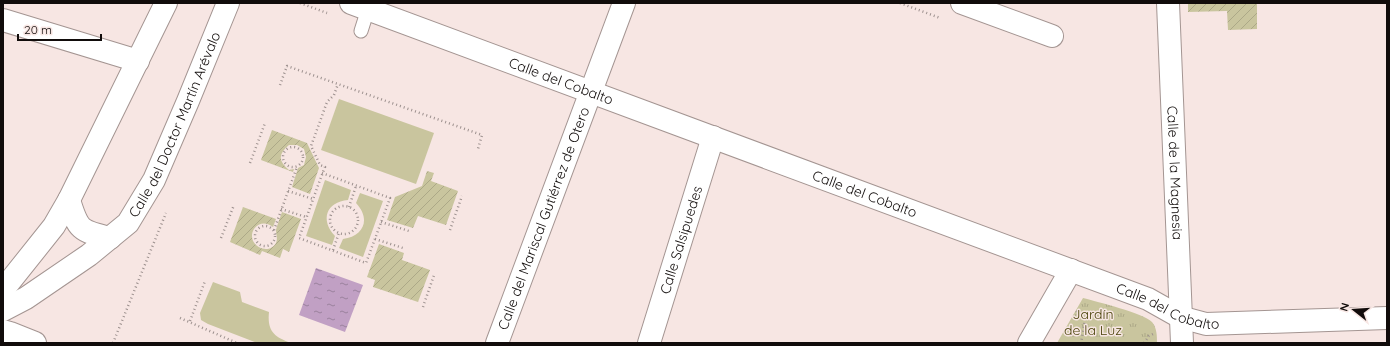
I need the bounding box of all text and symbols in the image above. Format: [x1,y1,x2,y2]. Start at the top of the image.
scale bar [18,16,101,42]
text: 20 m [24,22,52,37]
street label: Calle del Doctor Martín Arévalo [125,29,224,221]
street label: Calle del Cobalto [506,53,616,109]
street label: Calle del Mariscal Gutiérrez de Otero [494,104,593,332]
street label: Calle de la Magnesia [1163,105,1187,240]
street label: Calle del Cobalto [810,166,919,221]
street label: Calle Salsipuedes [656,184,706,296]
street label: Calle del Cobalto [1114,279,1220,333]
north arrow [1334,290,1374,330]
text: N [1337,301,1352,313]
park label: Jardín de la Luz [1064,305,1122,339]

